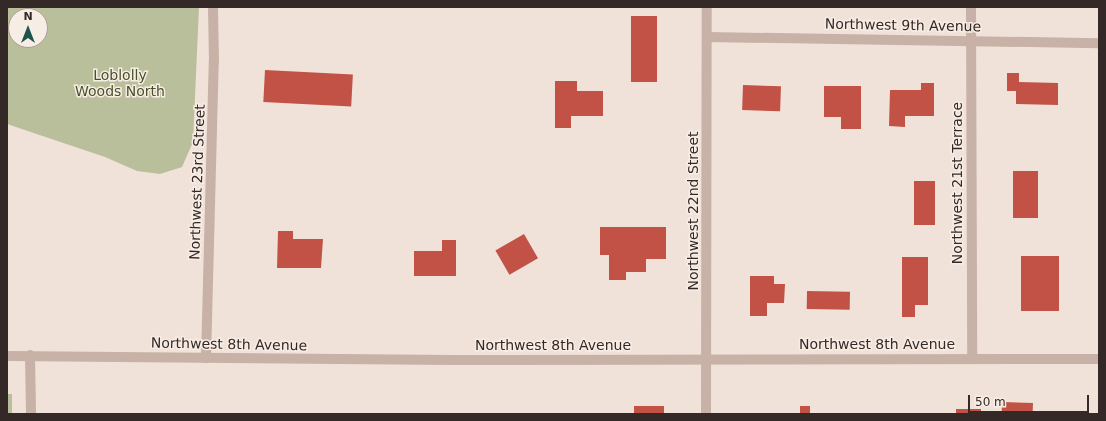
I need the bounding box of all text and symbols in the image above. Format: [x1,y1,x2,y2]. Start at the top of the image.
north arrow [8,8,48,48]
text: N [23,10,33,23]
street label: Northwest 9th Avenue [825,15,981,35]
park label: Loblolly Woods North [75,67,165,100]
street label: Northwest 21st Terrace [949,102,965,264]
street label: Northwest 23rd Street [186,104,208,260]
street label: Northwest 22nd Street [685,131,701,291]
street label: Northwest 8th Avenue [151,334,307,354]
street label: Northwest 8th Avenue [799,336,955,352]
street label: Northwest 8th Avenue [475,337,631,353]
scale bar [970,387,1091,413]
text: 50 m [975,395,1006,409]

